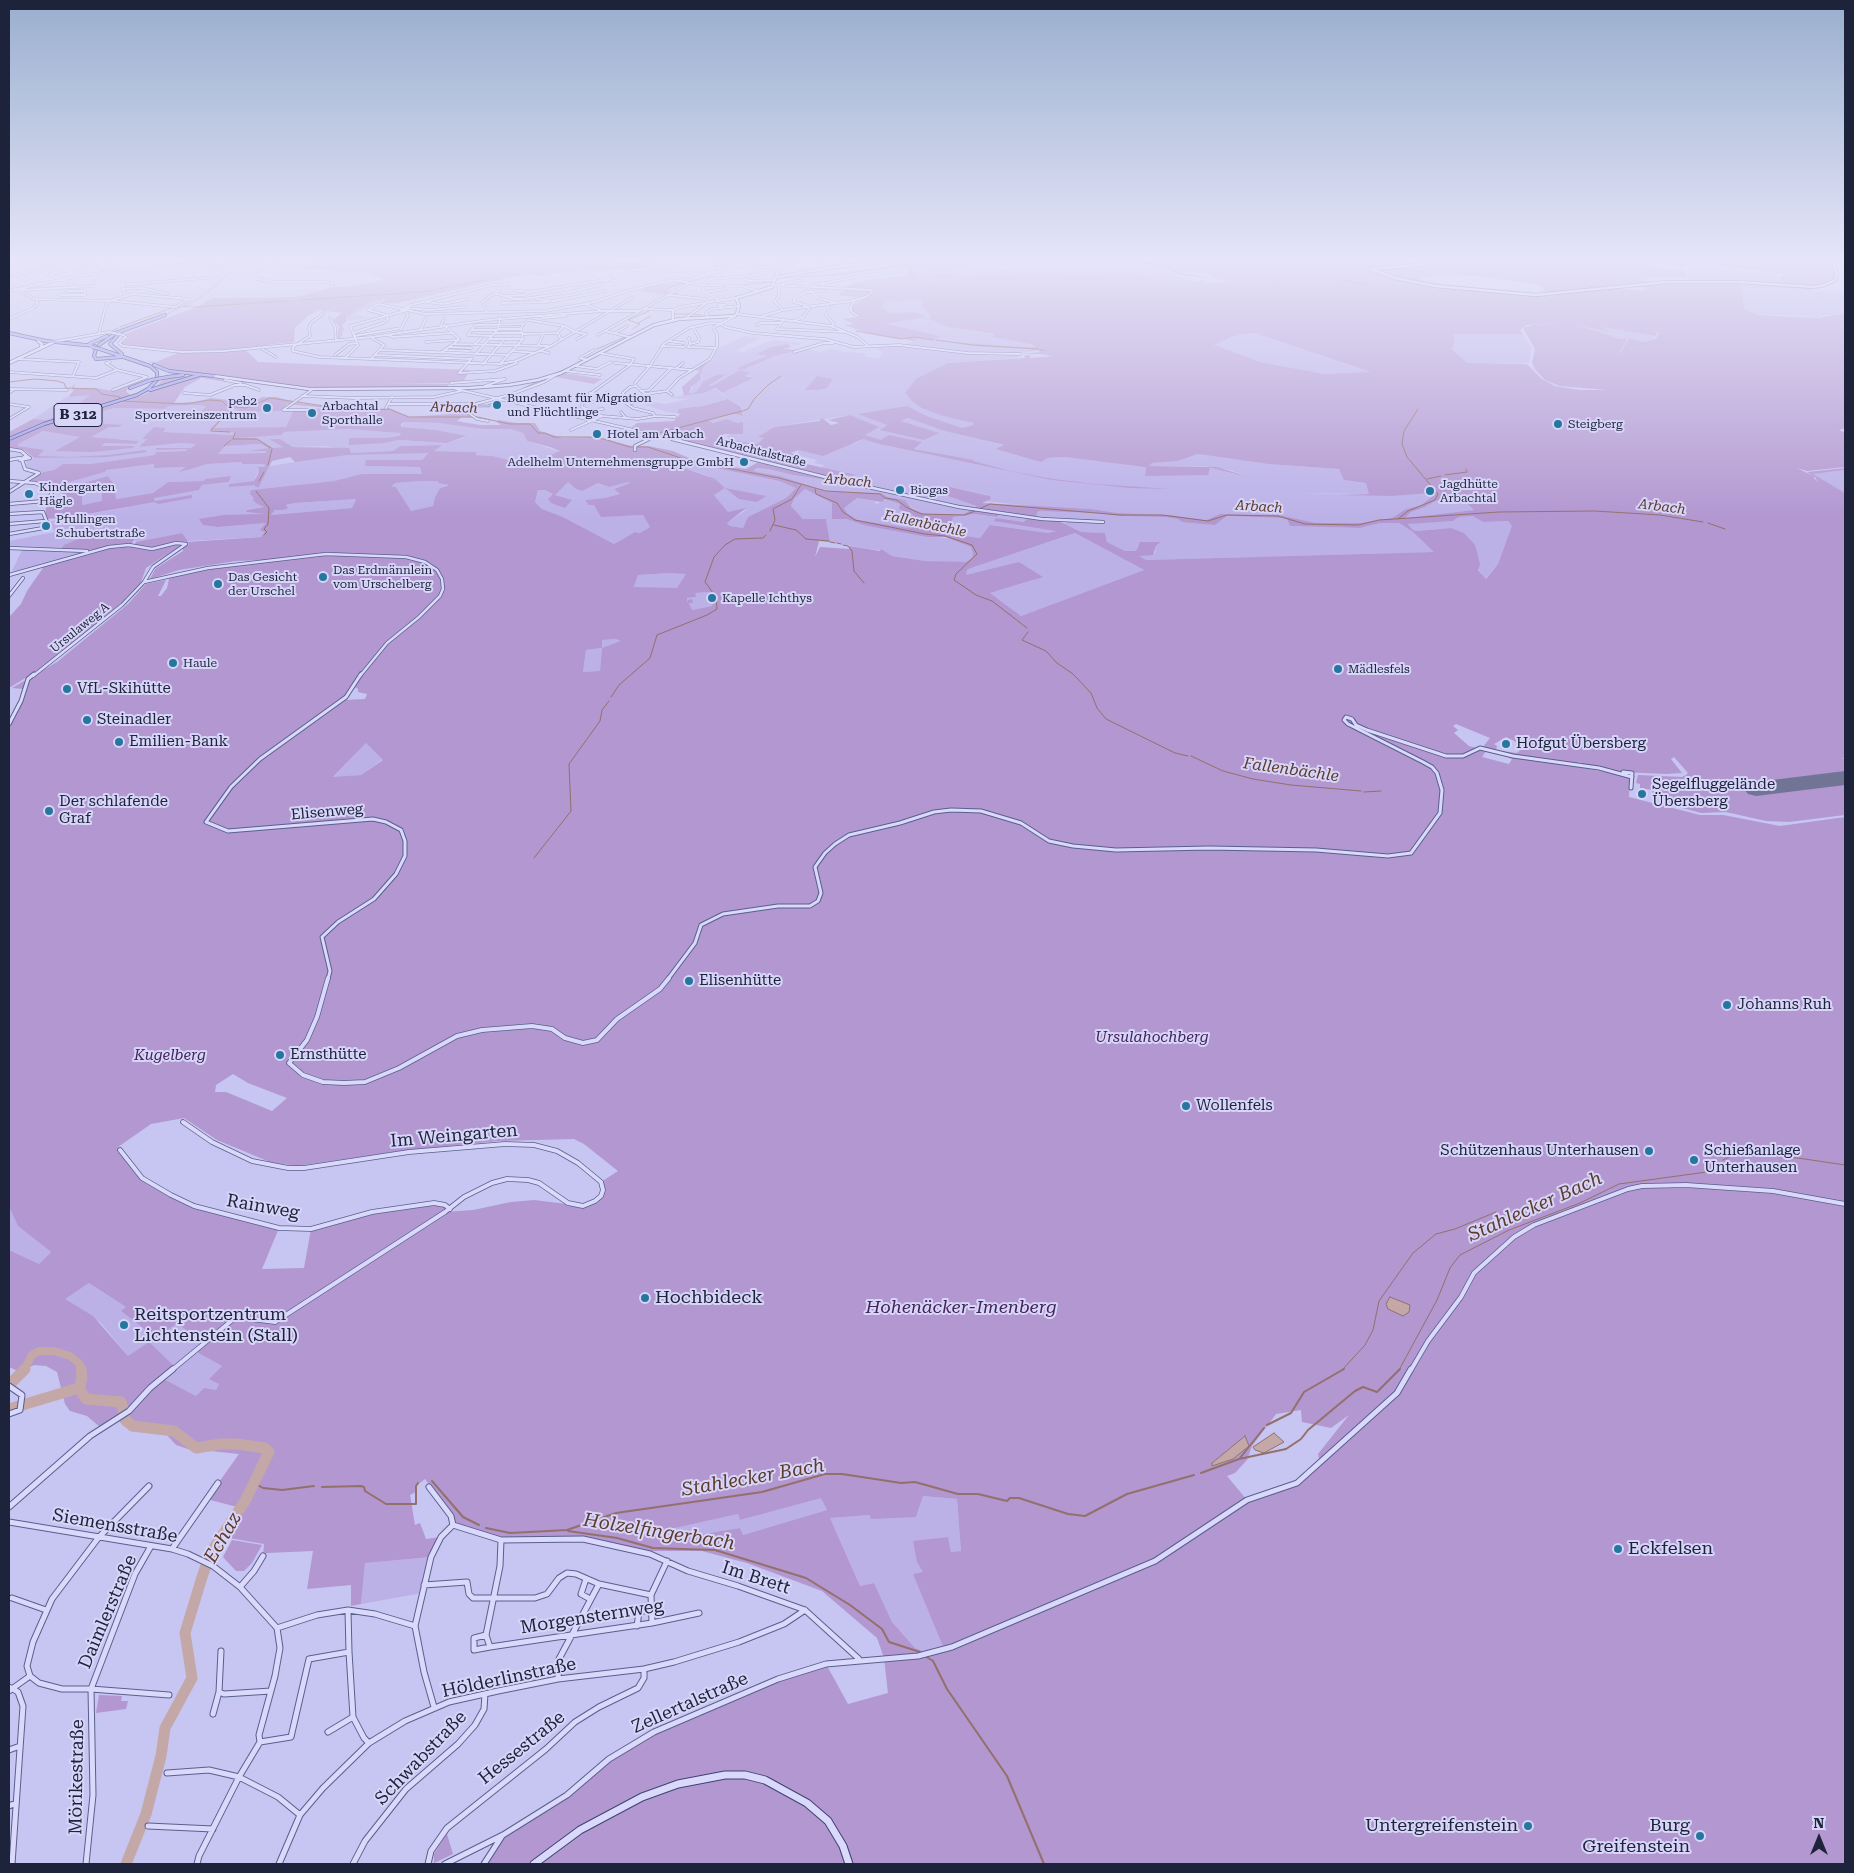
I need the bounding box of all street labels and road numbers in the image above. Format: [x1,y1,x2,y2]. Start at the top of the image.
road number: B 312 [54,404,102,426]
street label: Arbachtalstraße [715,434,807,470]
street label: Ursulaweg A [48,600,112,656]
street label: Elisenweg [290,800,364,824]
street label: Im Weingarten [389,1120,519,1152]
street label: Rainweg [225,1190,301,1224]
street label: Siemensstraße [51,1504,179,1548]
street label: Daimlerstraße [74,1552,142,1672]
street label: Im Brett [719,1557,793,1599]
street label: Morgensternweg [519,1595,665,1639]
street label: Hölderlinstraße [440,1653,578,1703]
street label: Zellertalstraße [628,1668,752,1738]
street label: Schwabstraße [371,1707,471,1809]
street label: Hessestraße [474,1707,570,1789]
street label: Mörikestraße [65,1719,89,1835]

